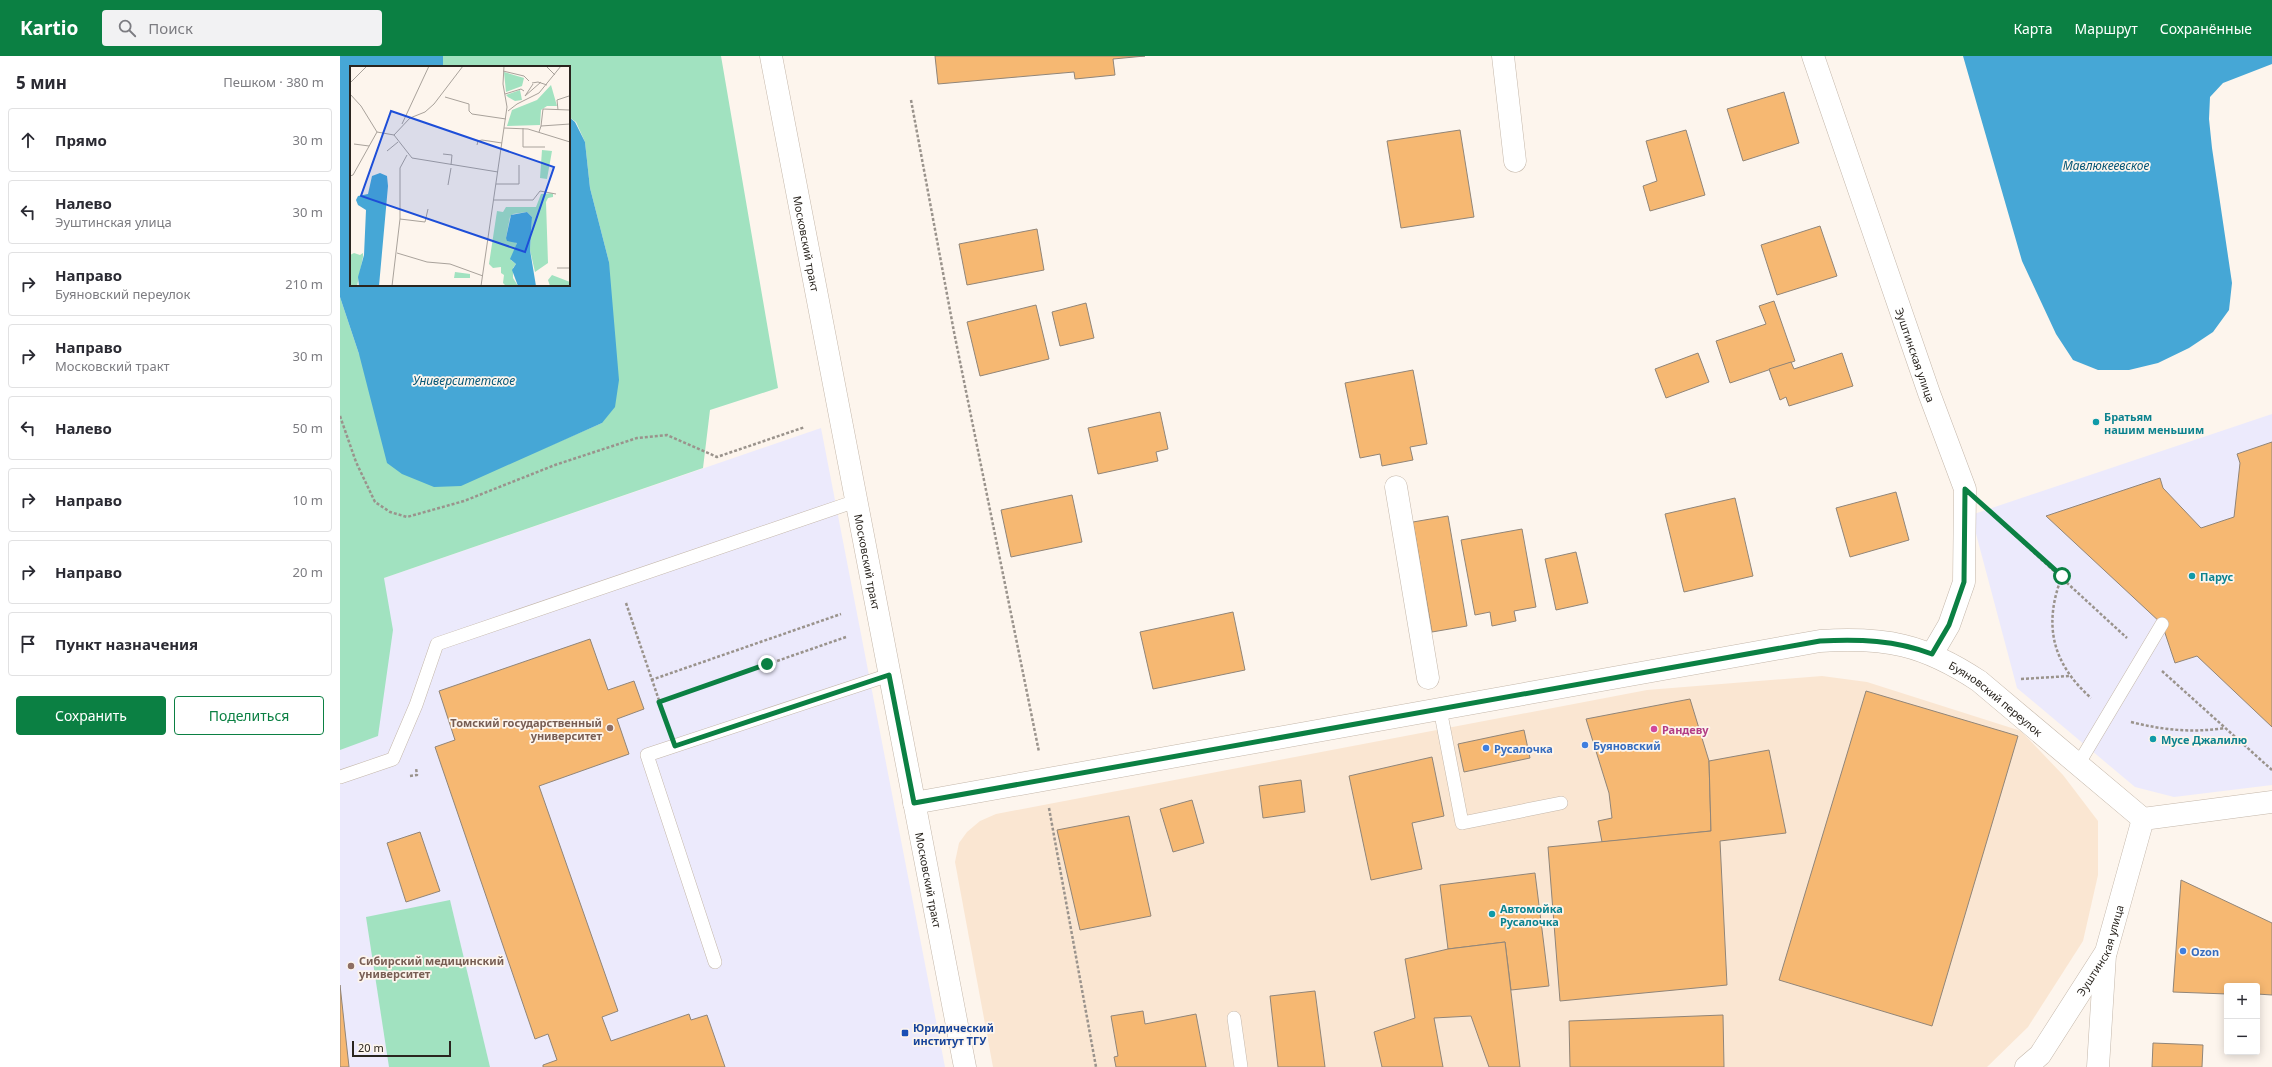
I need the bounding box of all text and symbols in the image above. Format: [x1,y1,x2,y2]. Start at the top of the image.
search box [102,10,382,46]
text: Kartio [20,15,78,41]
icon: search [116,17,138,39]
text: Поиск [148,18,193,38]
text: Карта [2013,19,2052,38]
text: Маршрут [2074,19,2138,38]
text: Сохранённые [2160,19,2252,38]
inset map [350,66,570,286]
text: 5 мин [16,71,67,94]
text: Пешком · 380 m [223,73,324,91]
icon: ahead [17,129,39,151]
text: Прямо [55,130,107,150]
text: 30 m [293,131,323,149]
water label: Мавлюкеевское [2063,157,2149,174]
text: Налево [55,193,112,213]
street label: Московский тракт [790,194,824,293]
icon: left [17,201,39,223]
text: 30 m [293,203,323,221]
text: Эуштинская улица [55,213,172,231]
text: Направо [55,265,122,285]
icon: right [17,273,39,295]
text: 210 m [285,275,323,293]
text: Буяновский переулок [55,285,190,303]
street label: Эуштинская улица [1893,306,1939,404]
text: Направо [55,337,122,357]
icon: right [17,345,39,367]
text: 30 m [293,347,323,365]
text: Московский тракт [55,357,170,375]
water label: Университетское [413,372,515,389]
place label: Братьям нашим меньшим [2104,409,2204,437]
icon: left [17,417,39,439]
marker: Братьям нашим меньшим [2091,417,2101,427]
text: Налево [55,418,112,438]
text: 50 m [293,419,323,437]
icon: right [17,489,39,511]
text: Направо [55,490,122,510]
text: 10 m [293,491,323,509]
street label: Московский тракт [852,513,885,611]
icon: right [17,561,39,583]
text: Направо [55,562,122,582]
text: 20 m [293,563,323,581]
route start [2053,567,2071,585]
place label: Парус [2200,569,2234,584]
marker: Парус [2187,571,2197,581]
icon: arrive [17,633,39,655]
text: Пункт назначения [55,634,198,654]
route end [758,655,776,673]
street label: Буяновский переулок [1947,657,2046,739]
button: Сохранить [16,696,166,735]
button: Поделиться [174,696,324,735]
place label: Томский государственный университет [450,715,602,743]
place label: Рандеву [1662,722,1709,737]
marker: Томский государственный университет [605,723,615,733]
marker: Рандеву [1649,724,1659,734]
place label: Мусе Джалилю [2161,732,2247,747]
marker: Мусе Джалилю [2148,734,2158,744]
place label: Буяновский [1593,738,1661,753]
marker: Буяновский [1580,740,1590,750]
place label: Русалочка [1494,741,1553,756]
marker: Русалочка [1481,743,1491,753]
street label: Московский тракт [913,831,946,929]
place label: Автомойка Русалочка [1500,901,1563,929]
street label: Эуштинская улица [2073,903,2126,998]
marker: Автомойка Русалочка [1487,909,1497,919]
place label: Ozon [2191,944,2219,959]
marker: Ozon [2178,946,2188,956]
place label: Сибирский медицинский университет [358,953,504,981]
marker: Сибирский медицинский университет [346,961,356,971]
map controls [2224,983,2260,1055]
button: + [2224,983,2260,1019]
button: − [2224,1019,2260,1055]
place label: Юридический институт ТГУ [913,1020,994,1048]
marker: Юридический институт ТГУ [900,1028,910,1038]
scale bar [352,1039,451,1058]
text: 20 m [358,1040,384,1055]

